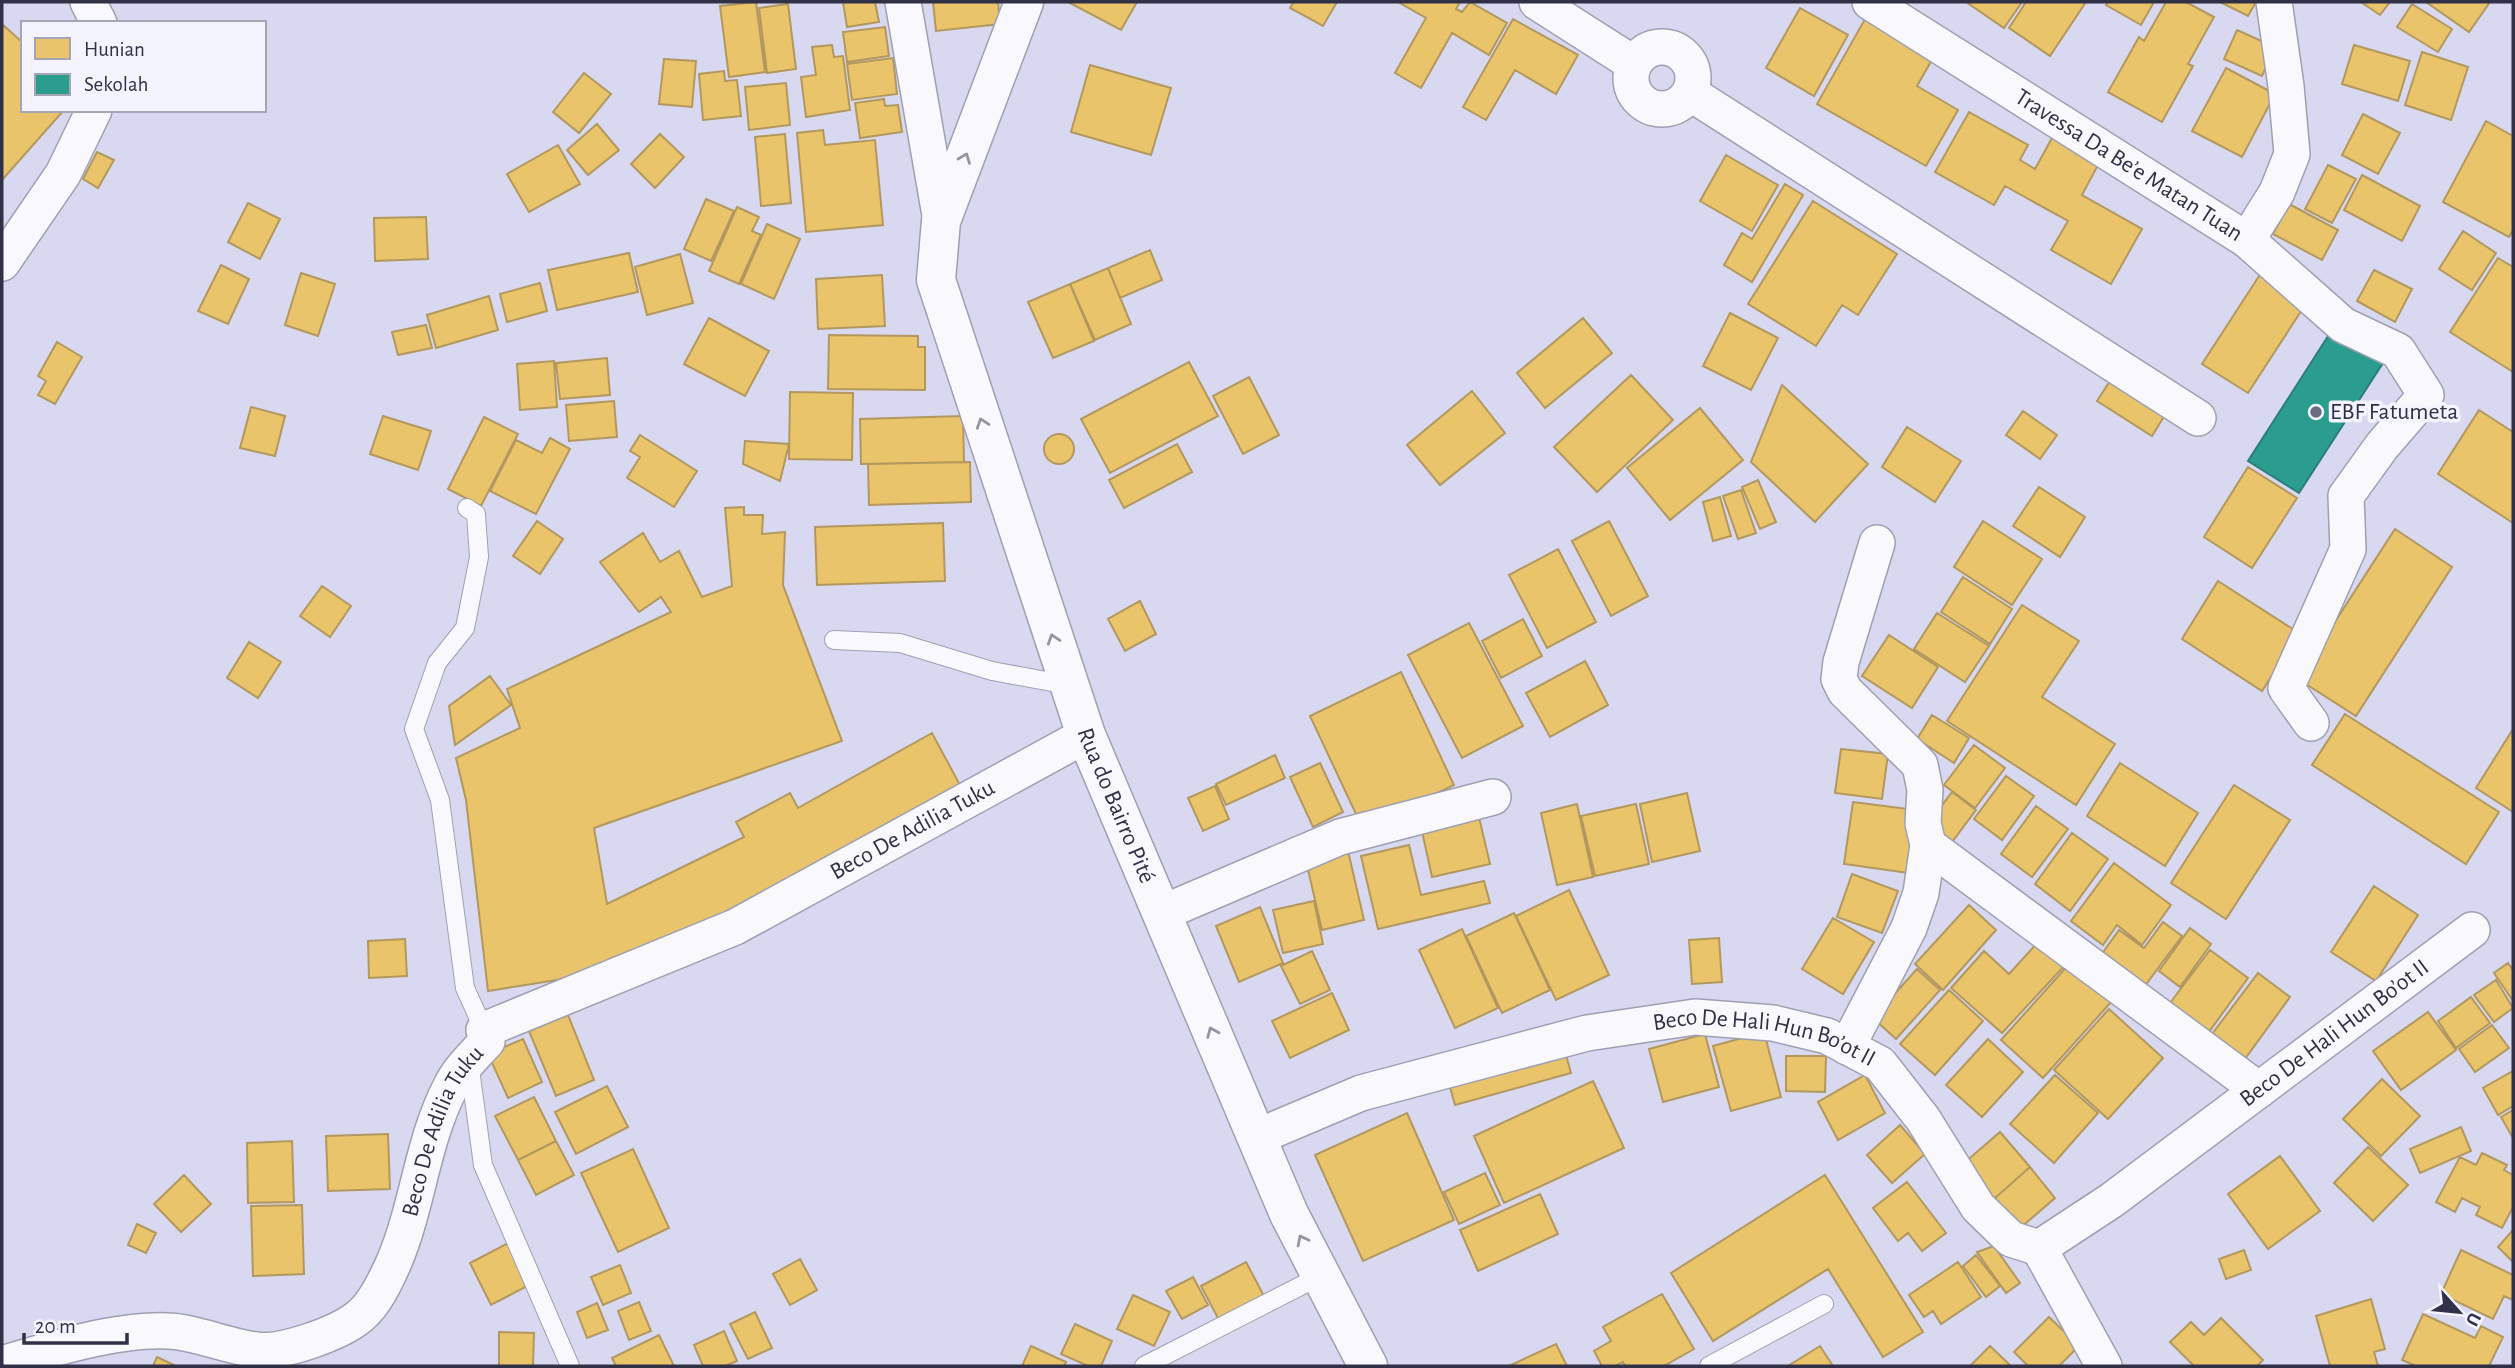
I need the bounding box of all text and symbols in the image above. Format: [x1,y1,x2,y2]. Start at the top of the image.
legend [21,21,266,112]
text: Hunian [84,39,145,60]
text: Sekolah [84,74,149,95]
street label: Travessa Da Be’e Matan Tuan [2011,85,2247,246]
one-way arrow [957,152,971,164]
place label: EBF Fatumeta [2330,400,2458,424]
marker: EBF Fatumeta [2308,404,2324,420]
one-way arrow [976,417,991,429]
one-way arrow [1047,634,1061,646]
street label: Rua do Bairro Pité [1073,725,1159,887]
street label: Beco De Adilia Tuku [826,775,999,884]
street label: Beco De Hali Hun Bo’ot II [2236,955,2433,1112]
street label: Beco De Hali Hun Bo’ot II [1651,1005,1879,1071]
one-way arrow [1206,1026,1220,1039]
street label: Beco De Adilia Tuku [398,1041,488,1219]
one-way arrow [1297,1235,1311,1247]
north arrow [2424,1277,2494,1347]
scale bar [24,1302,128,1346]
text: U [2462,1309,2484,1329]
text: 20 m [35,1316,76,1337]

